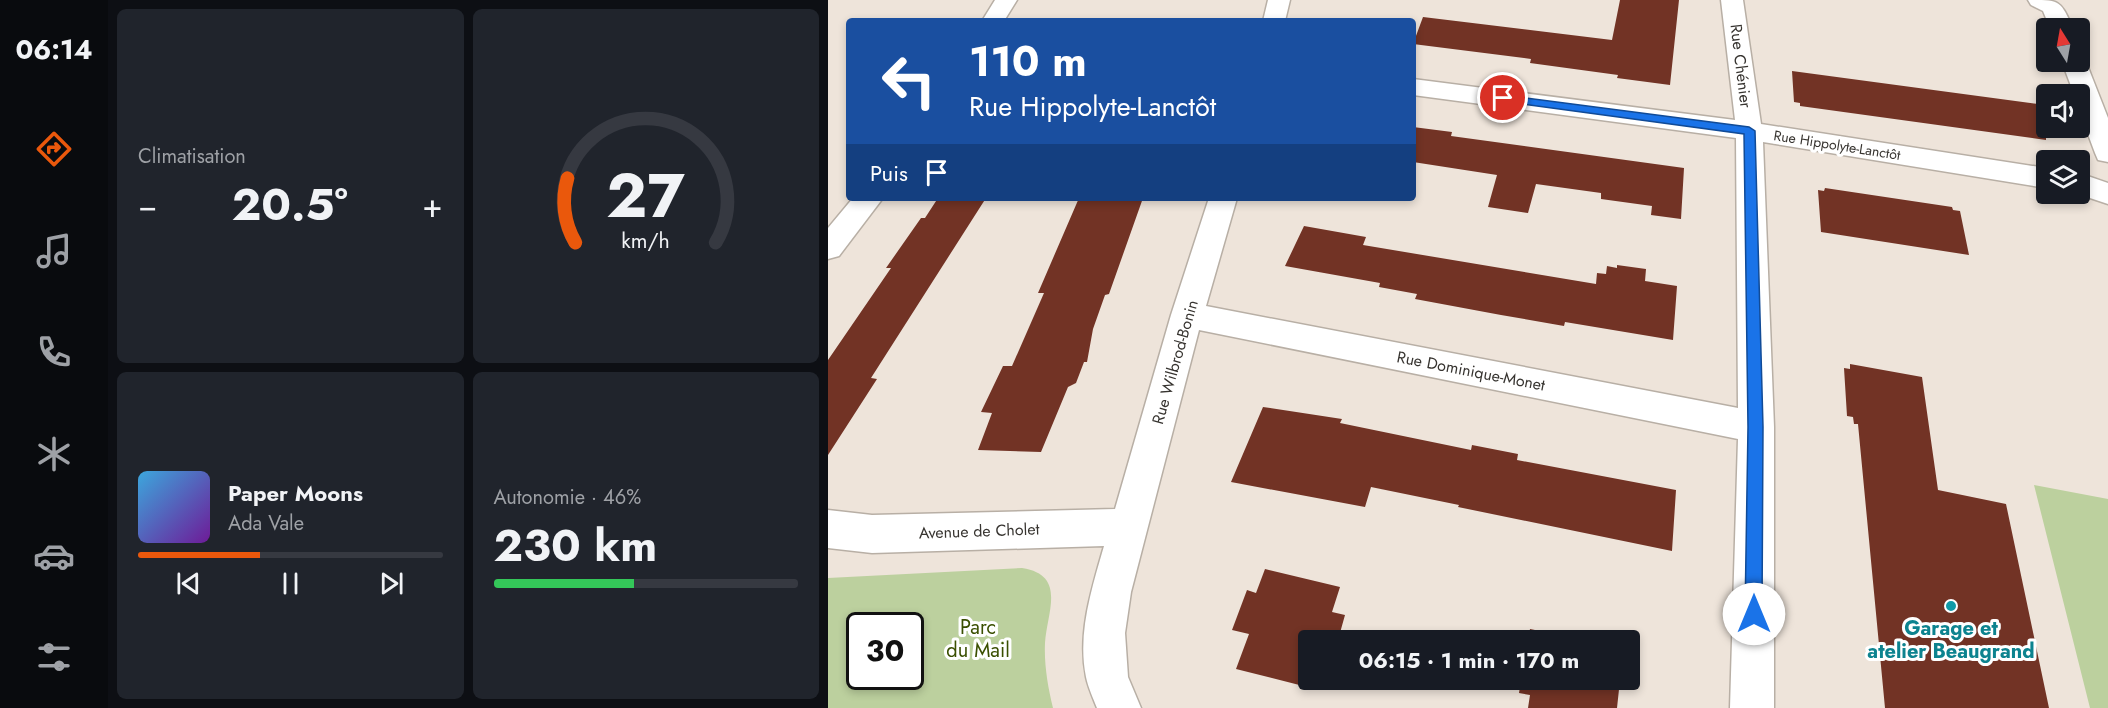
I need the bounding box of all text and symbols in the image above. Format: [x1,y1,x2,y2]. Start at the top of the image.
north arrow [2036,18,2090,72]
map controls [2036,18,2090,204]
street label: Rue Chénier [1724,23,1758,110]
text: 06:14 [15,30,93,69]
text: 110 m [969,31,1087,92]
icon: left [870,42,948,120]
pin [1477,72,1528,123]
icon: arrive [1486,81,1519,114]
button: sound [2036,84,2090,138]
text: Rue Hippolyte-Lanctôt [969,87,1216,126]
street label: Rue Hippolyte-Lanctôt [1772,125,1902,165]
icon: directions [33,128,75,170]
text: Climatisation [138,142,246,171]
text: 27 [606,150,685,240]
button: layers [2036,150,2090,204]
icon: arrive [920,156,953,189]
text: Puis [870,157,908,189]
text: 20.5° [232,172,348,237]
text: − [138,182,157,229]
text: + [422,182,442,229]
text: km/h [622,225,670,256]
icon: music [33,230,75,272]
street label: Rue Wilbrod-Bonin [1146,297,1204,427]
icon: phone [33,331,75,373]
street label: Rue Dominique-Monet [1395,345,1547,397]
icon: climate [33,433,75,475]
text: Paper Moons [228,477,363,509]
text: Autonomie · 46% [494,483,641,512]
text: Ada Vale [228,509,304,538]
text: 230 km [494,513,657,578]
street label: Avenue de Cholet [918,517,1040,545]
icon: car [33,535,75,577]
icon: previous [172,567,205,600]
icon: pause [274,567,307,600]
icon: next [375,567,408,600]
position arrow [1722,582,1786,646]
marker: Garage et atelier Beaugrand [1944,599,1958,613]
speed limit sign: 30 [846,612,924,690]
park label: Parc du Mail [946,613,1010,665]
place label: Garage et atelier Beaugrand [1867,614,2035,666]
icon: filters [33,636,75,678]
text: 06:15 · 1 min · 170 m [1359,644,1579,676]

